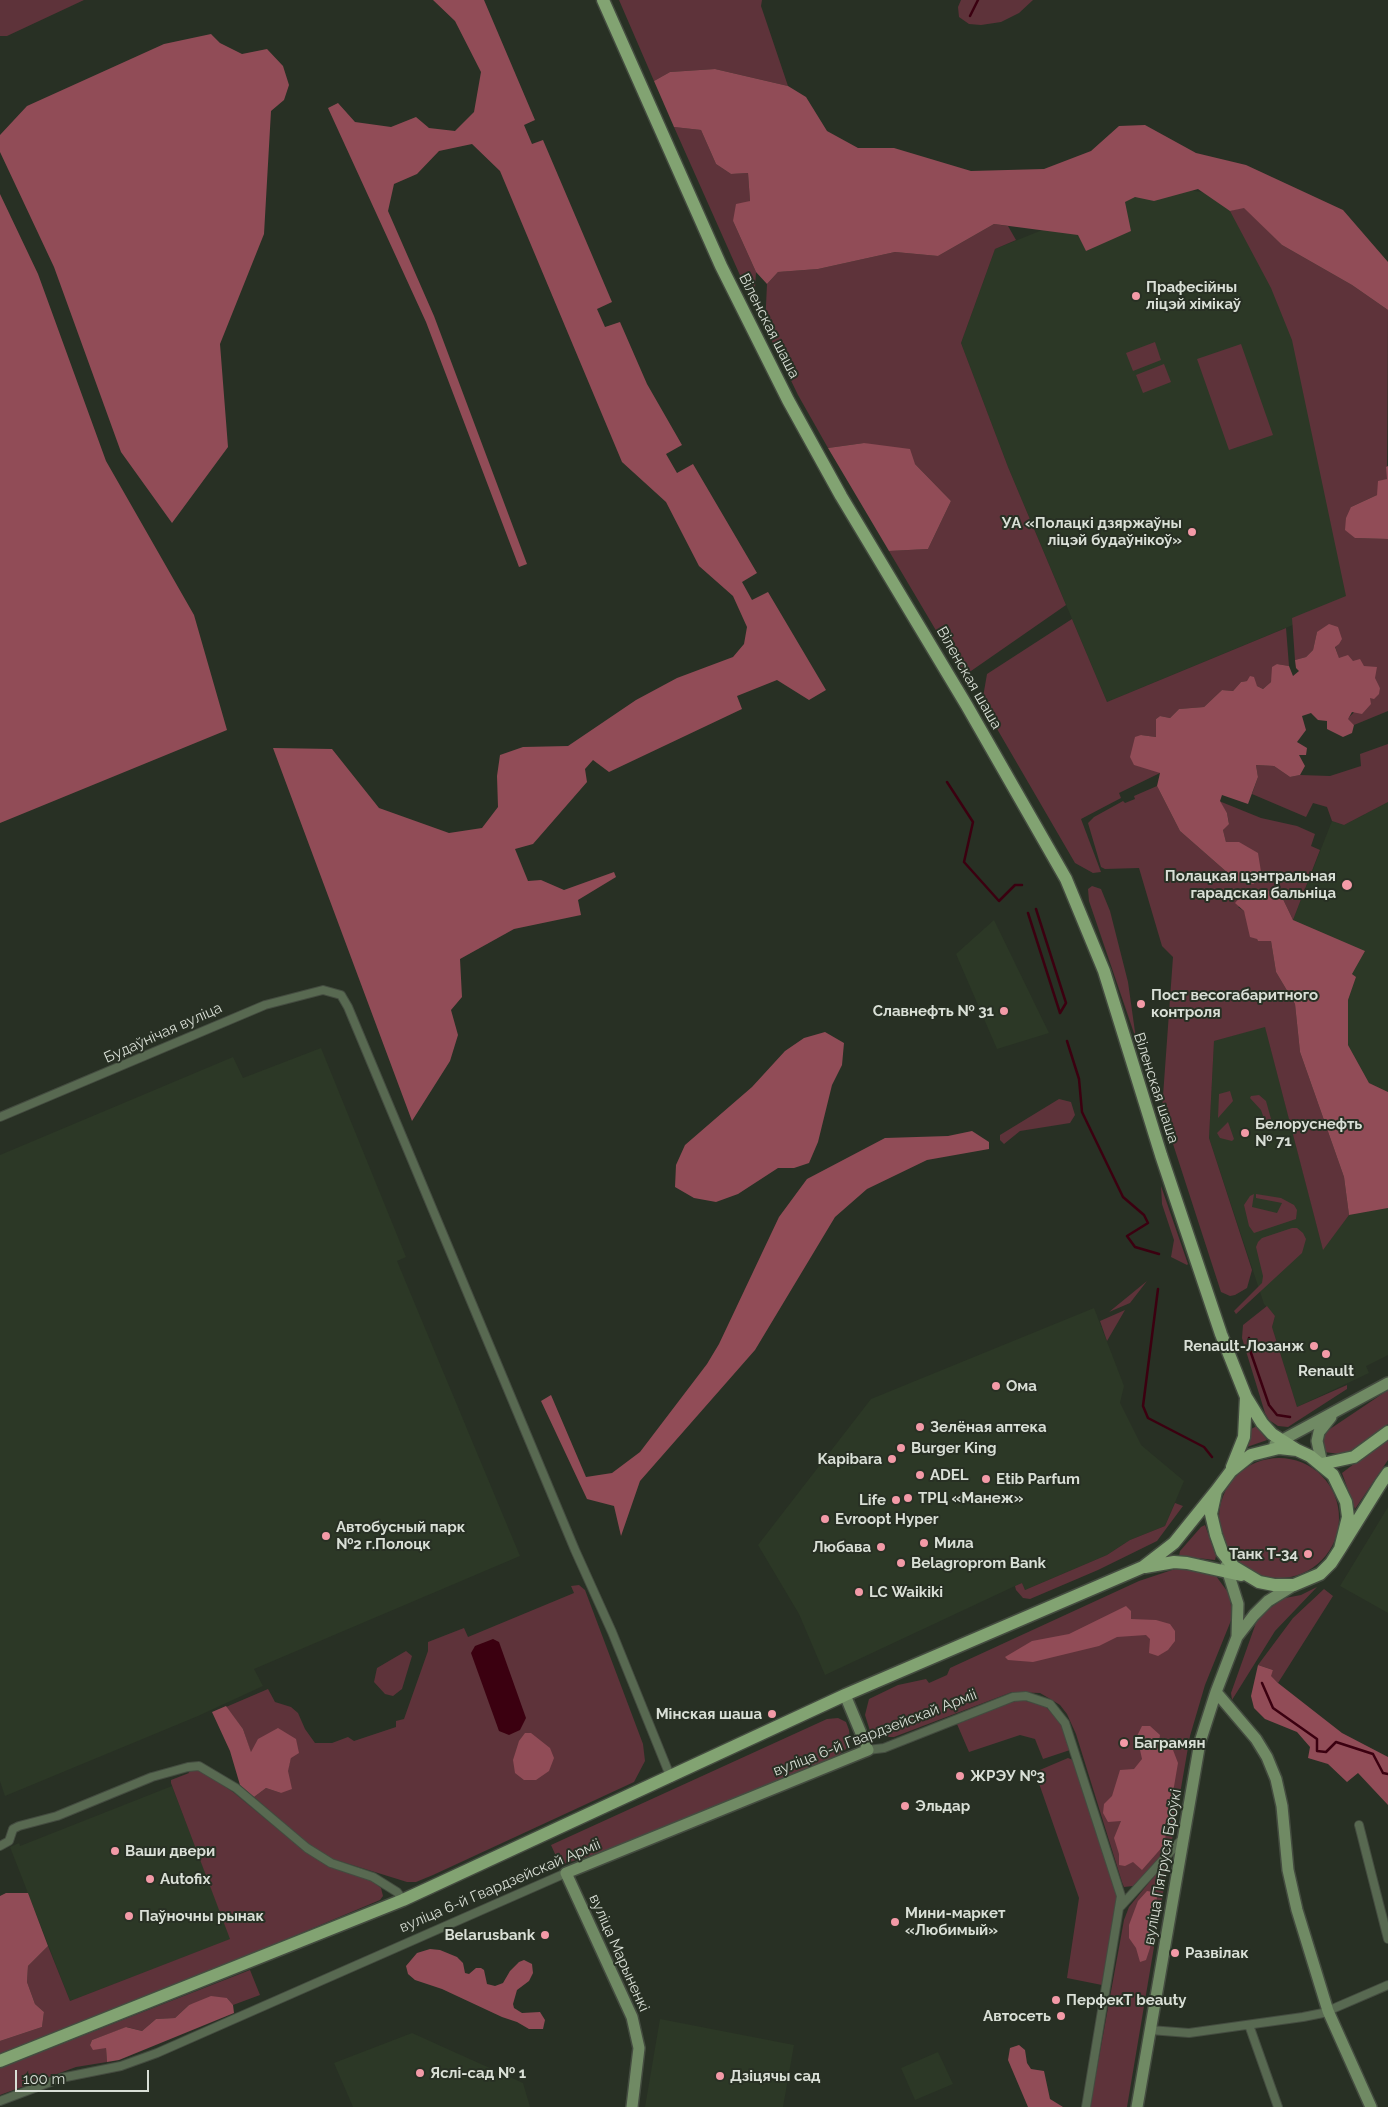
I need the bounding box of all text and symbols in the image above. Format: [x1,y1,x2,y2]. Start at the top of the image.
street label: Віленская шаша [735,270,803,382]
place label: Прафесійны ліцэй хімікаў [1146,278,1241,313]
marker: Прафесійны ліцэй хімікаў [1130,290,1142,302]
place label: УА «Полацкі дзяржаўны ліцэй будаўнікоў» [1002,514,1182,549]
marker: УА «Полацкі дзяржаўны ліцэй будаўнікоў» [1186,526,1198,538]
street label: Віленская шаша [932,624,1006,732]
place label: Полацкая цэнтральная гарадская бальніца [1165,867,1336,902]
marker: Полацкая цэнтральная гарадская бальніца [1340,878,1354,892]
place label: Пост весогабаритного контроля [1151,986,1318,1021]
marker: Пост весогабаритного контроля [1135,998,1147,1010]
street label: Будаўнічая вуліца [101,999,225,1067]
place label: Славнефть № 31 [873,1002,994,1020]
marker: Славнефть № 31 [998,1005,1010,1017]
street label: Віленская шаша [1130,1030,1182,1146]
place label: Белоруснефть № 71 [1255,1115,1362,1150]
marker: Белоруснефть № 71 [1239,1127,1251,1139]
place label: Renault-Лозанж [1184,1337,1304,1355]
marker: Renault-Лозанж [1308,1340,1320,1352]
marker: Renault [1320,1348,1332,1360]
place label: Renault [1298,1362,1354,1380]
place label: Ома [1006,1377,1037,1395]
marker: Ома [990,1380,1002,1392]
place label: Зелёная аптека [930,1418,1047,1436]
marker: Зелёная аптека [914,1421,926,1433]
place label: Burger King [911,1439,996,1457]
marker: Burger King [895,1442,907,1454]
place label: Kapibara [818,1450,882,1468]
marker: Kapibara [886,1453,898,1465]
place label: ADEL [930,1466,969,1484]
marker: ADEL [914,1469,926,1481]
place label: Etib Parfum [996,1470,1080,1488]
marker: Etib Parfum [980,1473,992,1485]
place label: ТРЦ «Манеж» [918,1489,1023,1507]
place label: Life [859,1491,886,1509]
marker: ТРЦ «Манеж» [902,1492,914,1504]
marker: Life [890,1494,902,1506]
place label: Evroopt Hyper [835,1510,939,1528]
marker: Evroopt Hyper [819,1513,831,1525]
place label: Автобусный парк №2 г.Полоцк [336,1518,465,1553]
marker: Автобусный парк №2 г.Полоцк [320,1530,332,1542]
place label: Мила [934,1534,974,1552]
marker: Мила [918,1537,930,1549]
place label: Любава [813,1538,871,1556]
marker: Любава [875,1541,887,1553]
place label: Танк Т-34 [1229,1545,1298,1563]
marker: Танк Т-34 [1302,1548,1314,1560]
place label: Belagroprom Bank [911,1554,1046,1572]
marker: Belagroprom Bank [895,1557,907,1569]
place label: LC Waikiki [869,1583,943,1601]
marker: LC Waikiki [853,1586,865,1598]
street label: вуліца 6-й Гвардзейскай Арміі [771,1686,979,1780]
place label: Мінская шаша [656,1705,762,1723]
marker: Мінская шаша [766,1708,778,1720]
place label: Баграмян [1134,1734,1206,1752]
marker: Баграмян [1118,1737,1130,1749]
place label: ЖРЭУ №3 [970,1767,1045,1785]
marker: ЖРЭУ №3 [954,1770,966,1782]
street label: вуліца Пятруся Броўкі [1140,1788,1186,1946]
place label: Эльдар [915,1797,970,1815]
marker: Эльдар [899,1800,911,1812]
street label: вуліца 6-й Гвардзейскай Арміі [397,1835,603,1937]
place label: Ваши двери [125,1842,215,1860]
marker: Ваши двери [109,1845,121,1857]
place label: Autofix [160,1870,210,1888]
marker: Autofix [144,1873,156,1885]
street label: вуліца Марыненкі [585,1891,653,2015]
place label: Мини-маркет «Любимый» [905,1904,1005,1939]
place label: Паўночны рынак [139,1907,264,1925]
marker: Паўночны рынак [123,1910,135,1922]
marker: Мини-маркет «Любимый» [889,1916,901,1928]
place label: Belarusbank [444,1926,535,1944]
marker: Belarusbank [539,1929,551,1941]
place label: Развілак [1185,1944,1249,1962]
marker: Развілак [1169,1947,1181,1959]
place label: ПерфекТ beauty [1066,1991,1187,2009]
marker: ПерфекТ beauty [1050,1994,1062,2006]
place label: Автосеть [983,2007,1051,2025]
marker: Автосеть [1055,2010,1067,2022]
scale bar [18,2060,151,2092]
place label: Яслі-сад № 1 [430,2064,526,2082]
marker: Яслі-сад № 1 [414,2067,426,2079]
place label: Дзіцячы сад [730,2067,820,2085]
text: 100 m [23,2070,65,2088]
marker: Дзіцячы сад [714,2070,726,2082]

